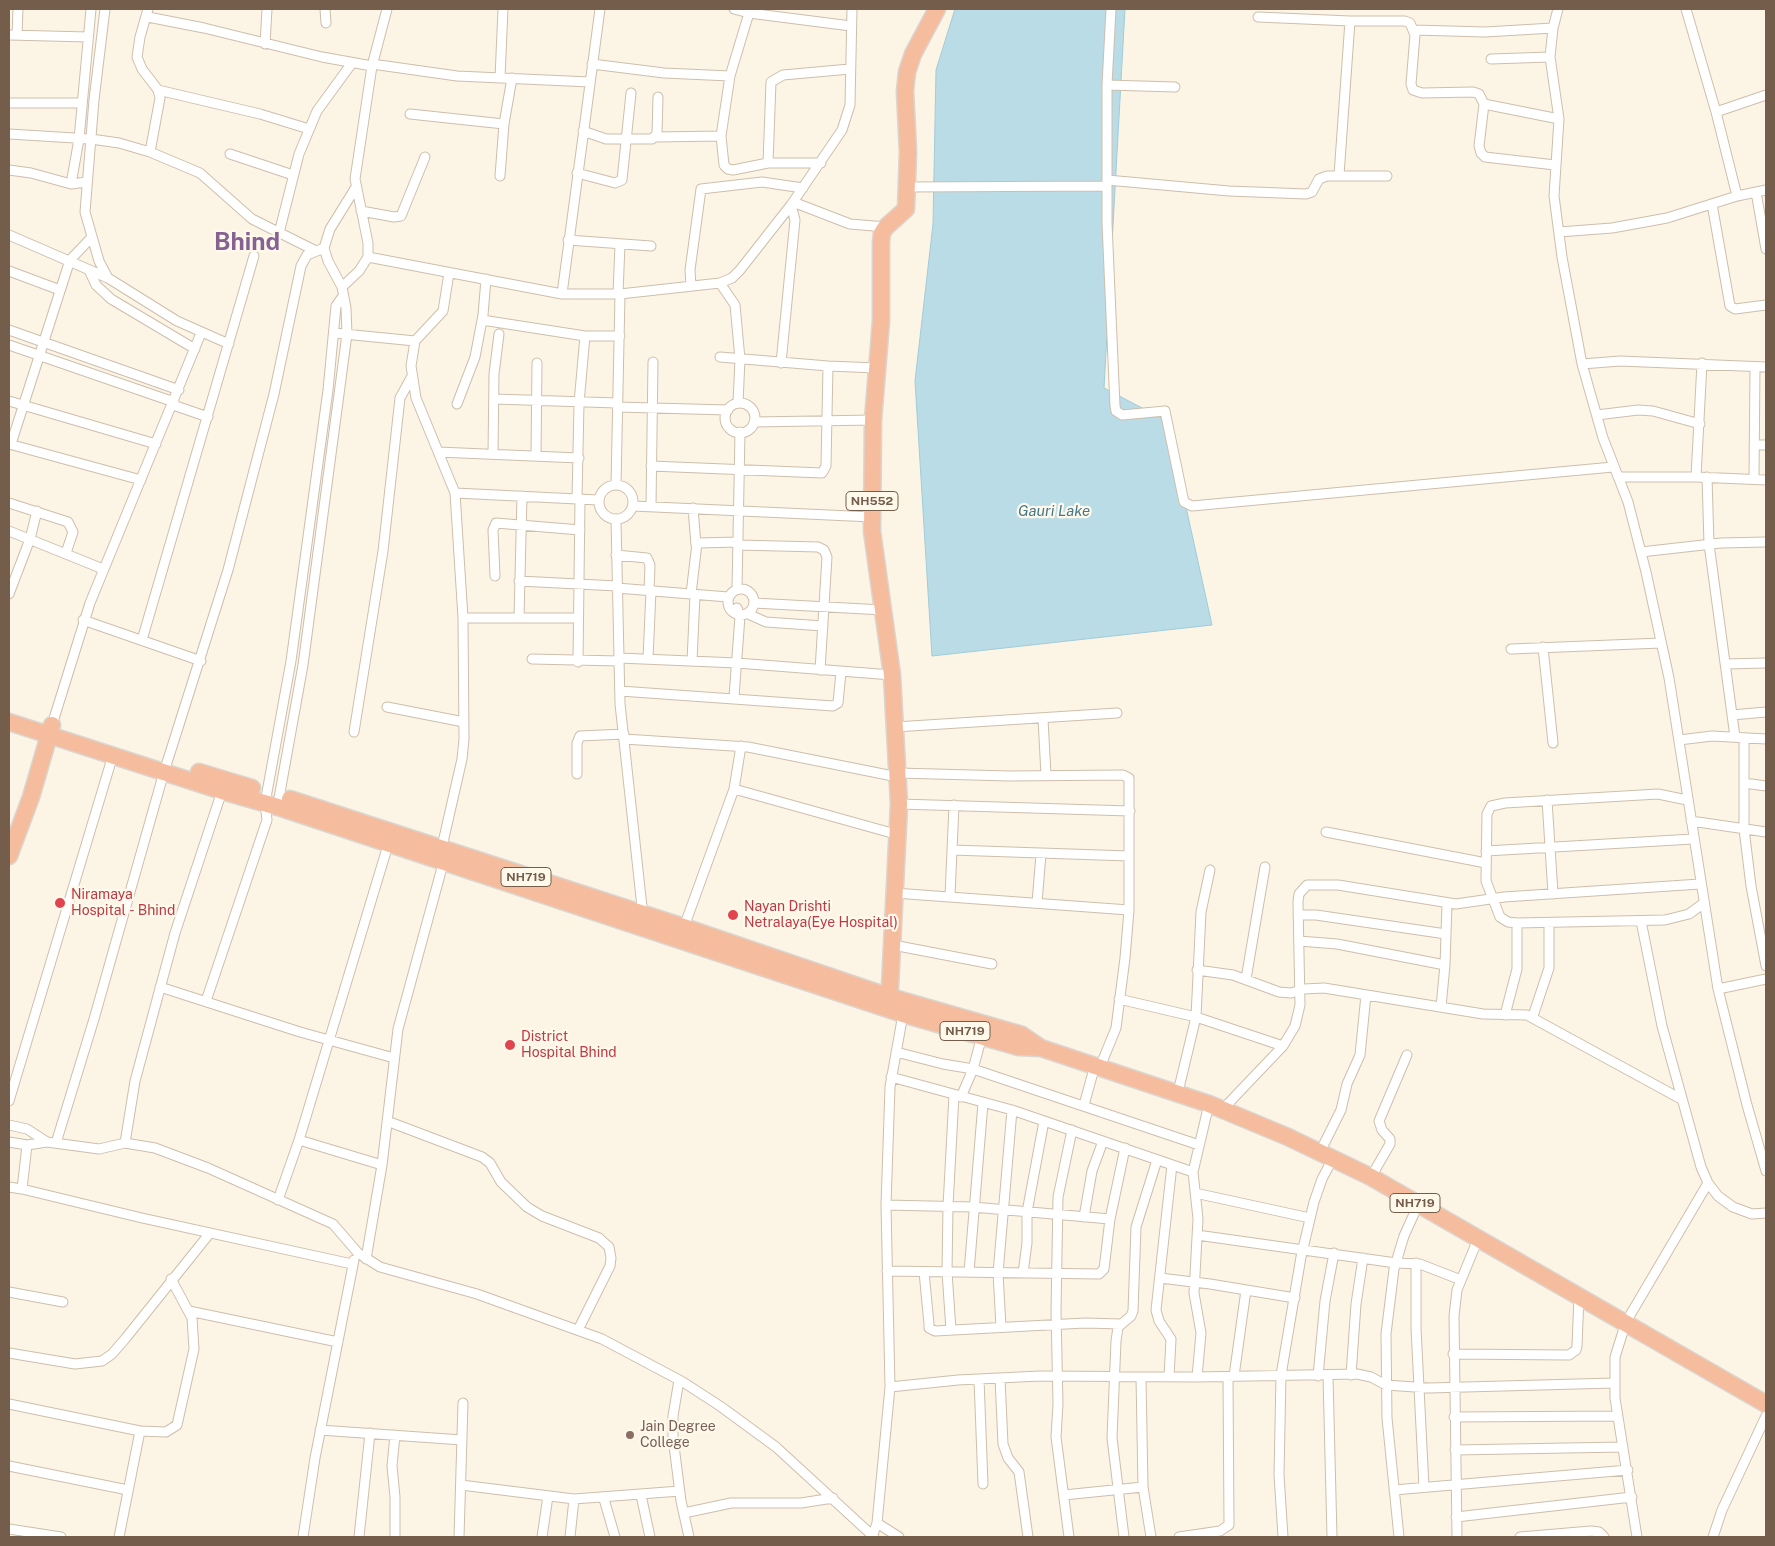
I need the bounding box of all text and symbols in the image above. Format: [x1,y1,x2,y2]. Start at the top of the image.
district label: Bhind [214,229,280,257]
road number: NH552 [846,492,898,511]
water label: Gauri Lake [1018,502,1090,520]
road number: NH719 [501,868,551,886]
place label: Niramaya Hospital - Bhind [71,887,175,920]
marker: Niramaya Hospital - Bhind [53,896,67,910]
place label: Nayan Drishti Netralaya(Eye Hospital) [744,899,898,932]
marker: Nayan Drishti Netralaya(Eye Hospital) [726,908,740,922]
road number: NH719 [940,1021,990,1040]
place label: District Hospital Bhind [521,1029,617,1062]
marker: District Hospital Bhind [503,1038,517,1052]
road number: NH719 [1390,1194,1440,1212]
place label: Jain Degree College [640,1419,716,1451]
marker: Jain Degree College [624,1429,636,1441]

